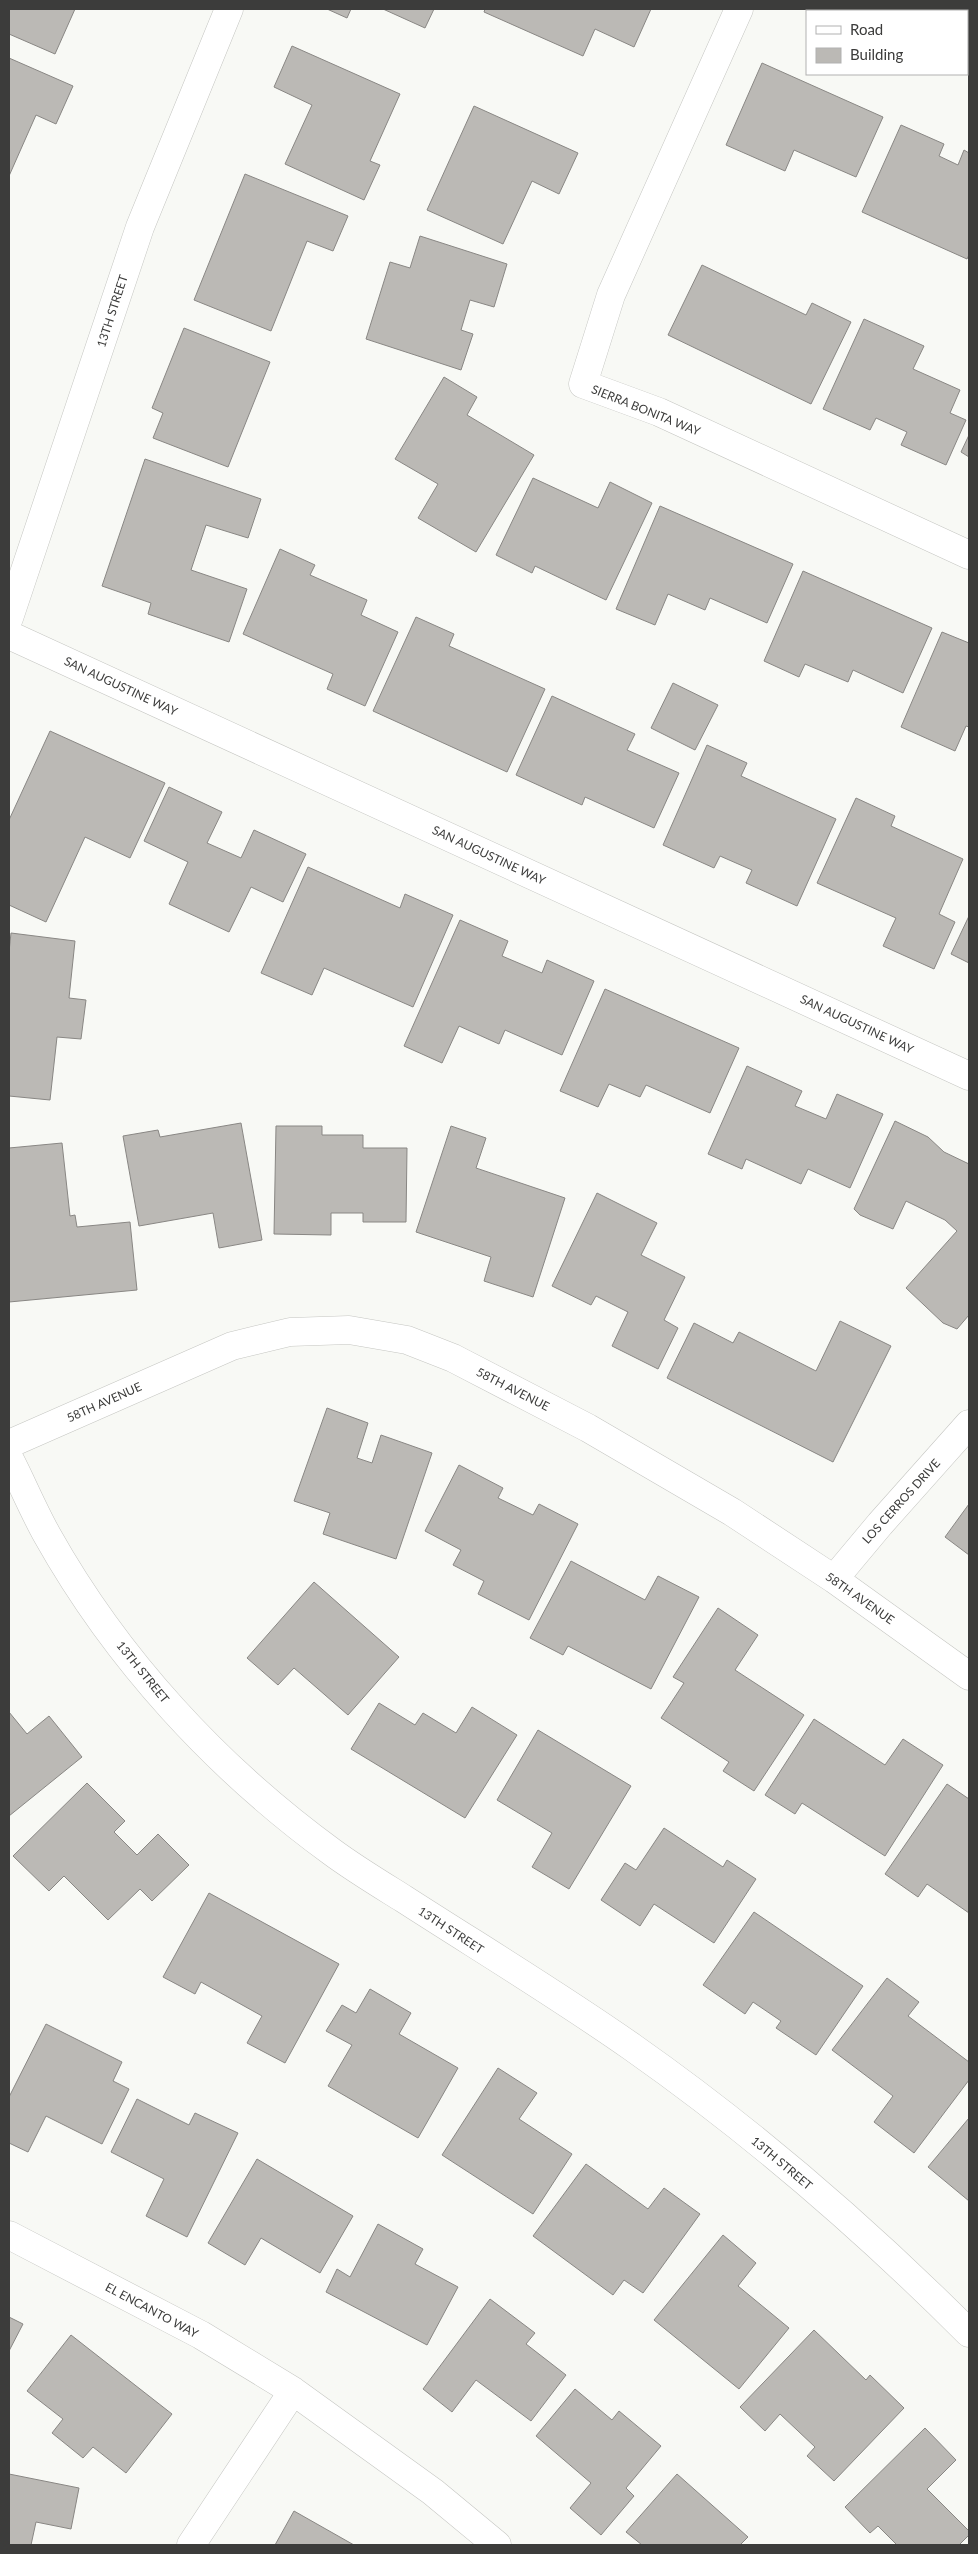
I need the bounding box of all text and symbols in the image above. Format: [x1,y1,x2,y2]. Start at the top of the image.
legend [806,10,968,75]
text: Road [850,20,883,38]
text: Building [850,45,903,63]
street label: 13TH STREET [93,273,131,349]
street label: SIERRA BONITA WAY [589,381,703,439]
street label: SAN AUGUSTINE WAY [62,653,181,719]
street label: SAN AUGUSTINE WAY [430,822,549,888]
street label: SAN AUGUSTINE WAY [798,991,917,1057]
street label: 58TH AVENUE [474,1364,552,1414]
street label: 58TH AVENUE [64,1379,144,1425]
street label: LOS CERROS DRIVE [859,1455,943,1547]
street label: 58TH AVENUE [823,1569,897,1627]
street label: 13TH STREET [113,1638,173,1706]
street label: 13TH STREET [415,1903,487,1957]
street label: 13TH STREET [748,2133,816,2193]
street label: EL ENCANTO WAY [103,2279,201,2341]

